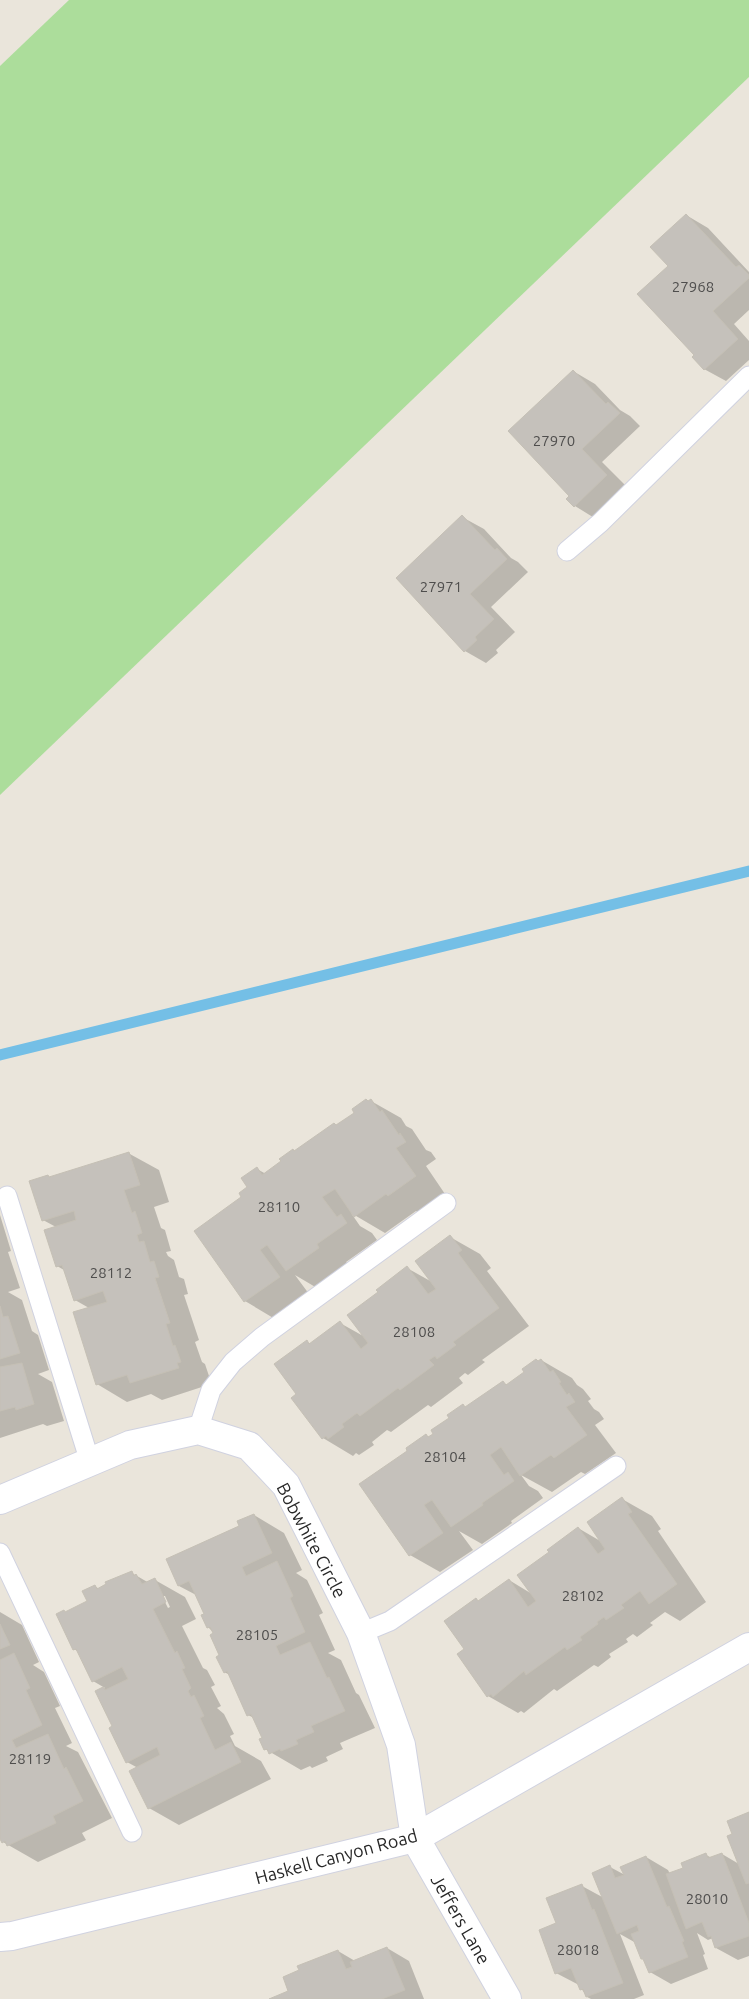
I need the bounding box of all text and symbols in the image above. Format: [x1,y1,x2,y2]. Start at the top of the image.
house number: 27968 [672,278,714,295]
house number: 27970 [533,432,575,449]
house number: 27971 [420,578,462,595]
house number: 28110 [258,1198,300,1215]
house number: 28112 [90,1264,132,1281]
house number: 28108 [393,1323,435,1340]
house number: 28104 [424,1448,466,1465]
street label: Bobwhite Circle [273,1479,351,1601]
house number: 28102 [562,1587,604,1604]
house number: 28105 [236,1626,278,1643]
house number: 28119 [9,1750,51,1767]
street label: Haskell Canyon Road [253,1825,419,1887]
street label: Jeffers Lane [427,1871,495,1967]
house number: 28010 [686,1890,728,1907]
house number: 28018 [557,1941,599,1958]

